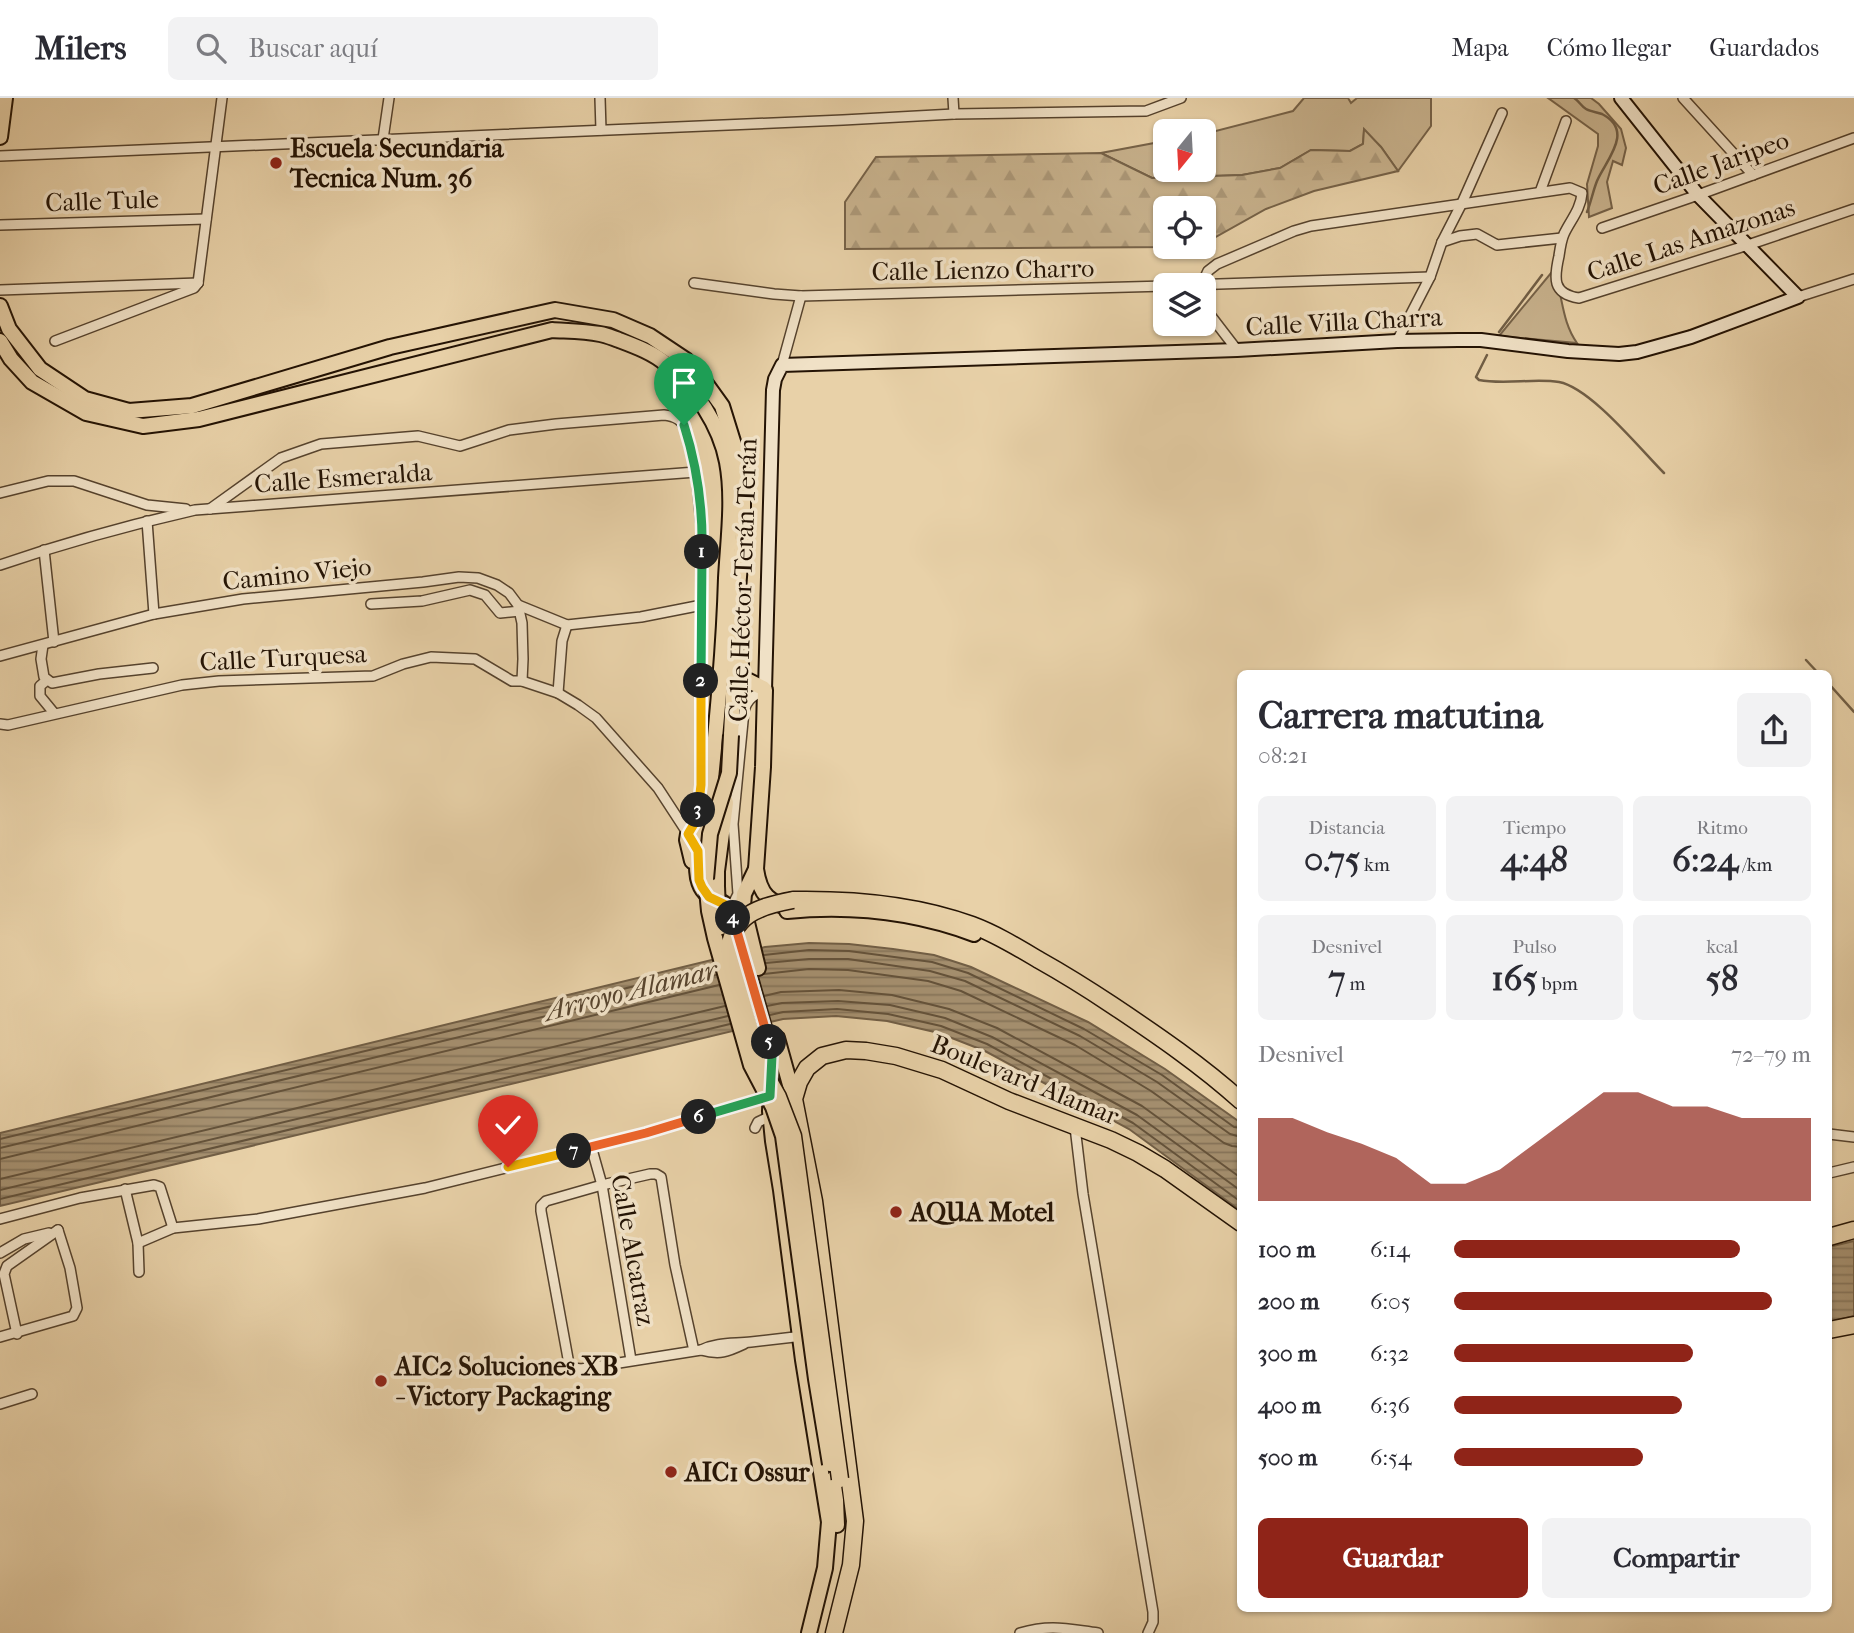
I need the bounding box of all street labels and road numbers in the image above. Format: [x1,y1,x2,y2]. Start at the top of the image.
street label: Calle Jaripeo [1649,124,1793,202]
street label: Calle Tule [45,184,159,218]
street label: Calle Las Amazonas [1583,192,1799,288]
street label: Calle Lienzo Charro [871,253,1095,287]
street label: Calle Villa Charra [1245,301,1444,343]
street label: Calle Héctor Terán Terán [723,438,763,722]
street label: Calle Esmeralda [253,456,434,500]
street label: Camino Viejo [221,551,373,597]
street label: Calle Turquesa [199,638,368,678]
street label: Boulevard Alamar [926,1028,1124,1132]
street label: Calle Alcatraz [604,1172,662,1328]

